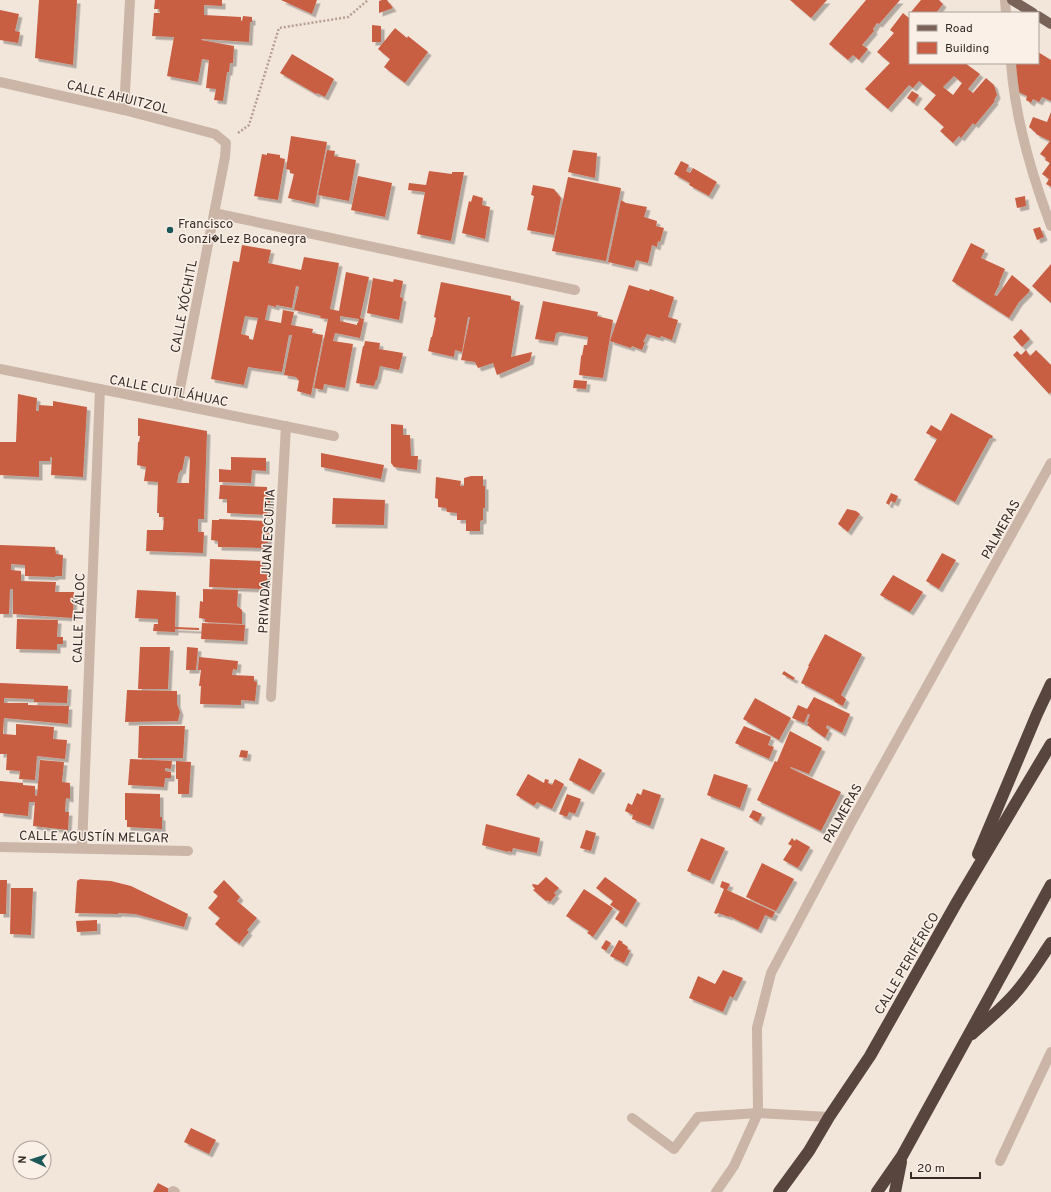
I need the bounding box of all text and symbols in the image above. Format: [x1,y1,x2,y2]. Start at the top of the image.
legend [909,12,1039,64]
text: Road [945,21,973,37]
text: Building [945,41,989,57]
street label: CALLE AHUITZOL [65,78,170,118]
place label: Francisco Gonzi�Lez Bocanegra [178,217,306,248]
marker: Francisco Gonzi�Lez Bocanegra [165,225,175,235]
street label: CALLE XÓCHITL [166,258,202,354]
street label: CALLE CUITLÁHUAC [108,371,230,411]
street label: PRIVADA JUAN ESCUTIA [256,488,280,634]
street label: PALMERAS [979,497,1025,562]
street label: CALLE TLÁLOC [68,573,90,663]
street label: PALMERAS [821,781,867,846]
street label: CALLE AGUSTÍN MELGAR [19,827,169,847]
street label: CALLE PERIFÉRICO [870,909,943,1018]
north arrow [12,1140,52,1180]
scale bar [911,1154,980,1180]
text: N [16,1155,30,1164]
text: 20 m [917,1161,945,1177]

